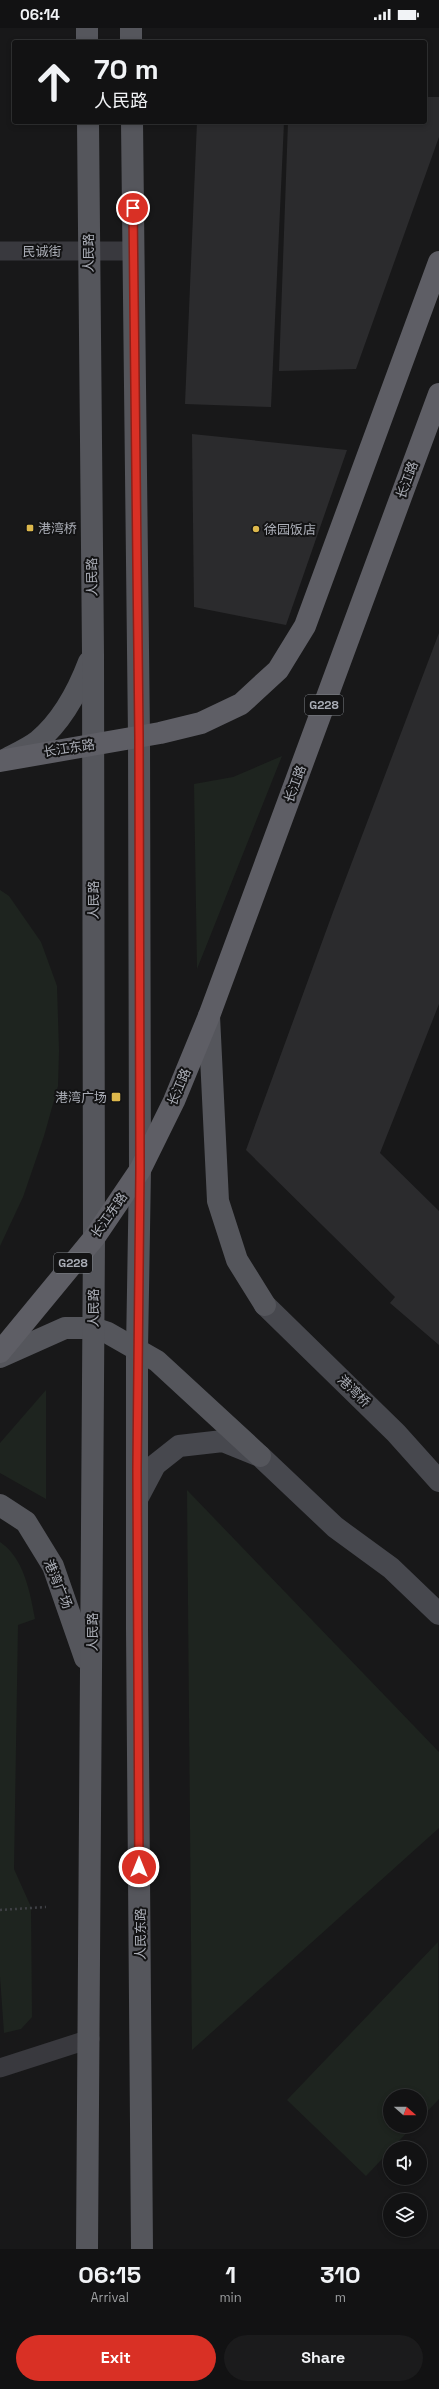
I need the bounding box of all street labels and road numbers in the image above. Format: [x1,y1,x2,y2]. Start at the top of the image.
street label: 人民路 [80,233,97,273]
street label: 民诚街 [22,243,62,260]
street label: 长江路 [392,459,422,501]
street label: 人民路 [83,557,101,597]
road number: G228 [305,695,343,715]
street label: 长江东路 [42,736,96,760]
street label: 长江路 [280,763,310,805]
street label: 人民路 [85,880,102,920]
street label: 长江路 [164,1066,194,1108]
street label: 长江东路 [87,1189,131,1241]
road number: G228 [54,1253,92,1273]
street label: 人民路 [85,1288,102,1328]
street label: 港湾桥 [334,1371,374,1411]
street label: 港湾广场 [40,1557,76,1611]
street label: 人民路 [84,1612,101,1652]
street label: 人民东路 [132,1908,149,1960]

